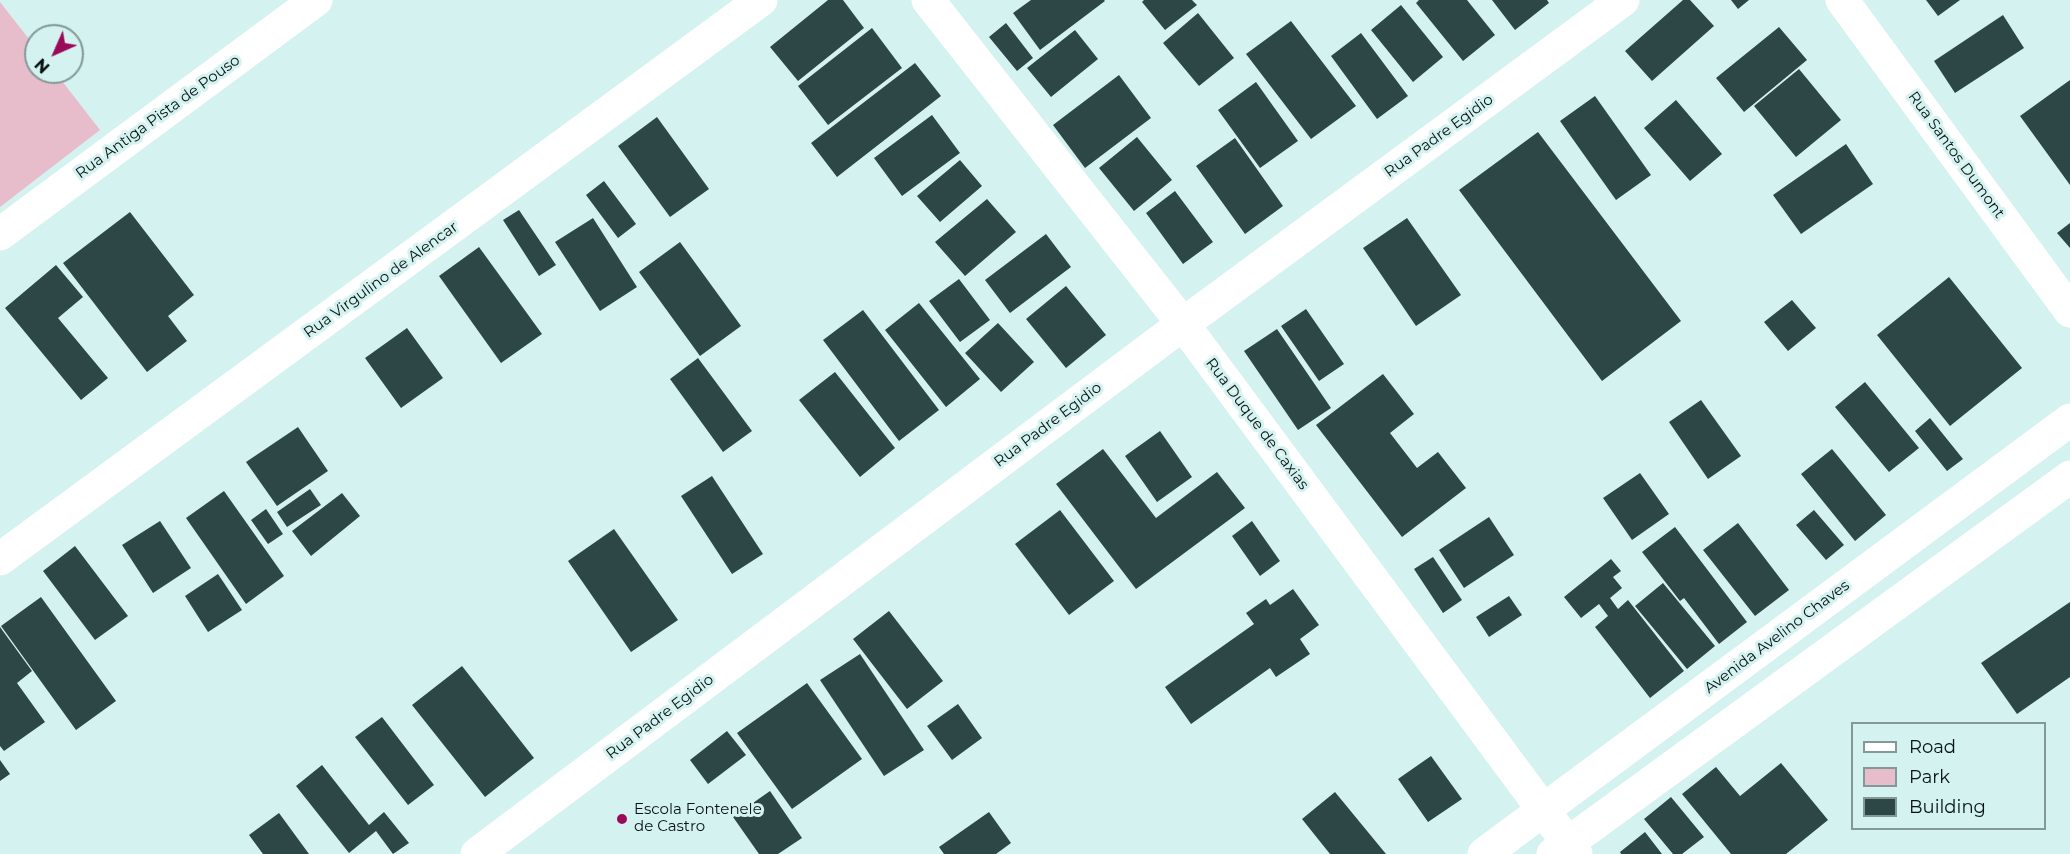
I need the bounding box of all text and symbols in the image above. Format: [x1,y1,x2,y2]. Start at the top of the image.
north arrow [24,24,84,84]
street label: Rua Antiga Pista de Pouso [72,51,244,183]
text: N [31,54,54,77]
street label: Rua Santos Dumont [1904,88,2008,222]
street label: Rua Padre Egidio [1381,91,1497,181]
street label: Rua Virgulino de Alencar [300,218,462,342]
street label: Rua Duque de Caxias [1202,355,1312,493]
street label: Rua Padre Egidio [991,379,1105,471]
street label: Avenida Avelino Chaves [1701,577,1853,697]
street label: Rua Padre Egidio [603,671,717,763]
legend [1851,722,2046,830]
text: Road [1909,736,1956,758]
text: Park [1909,766,1950,788]
text: Building [1909,796,1986,818]
place label: Escola Fontenele de Castro [634,801,762,836]
marker: Escola Fontenele de Castro [615,812,629,826]

